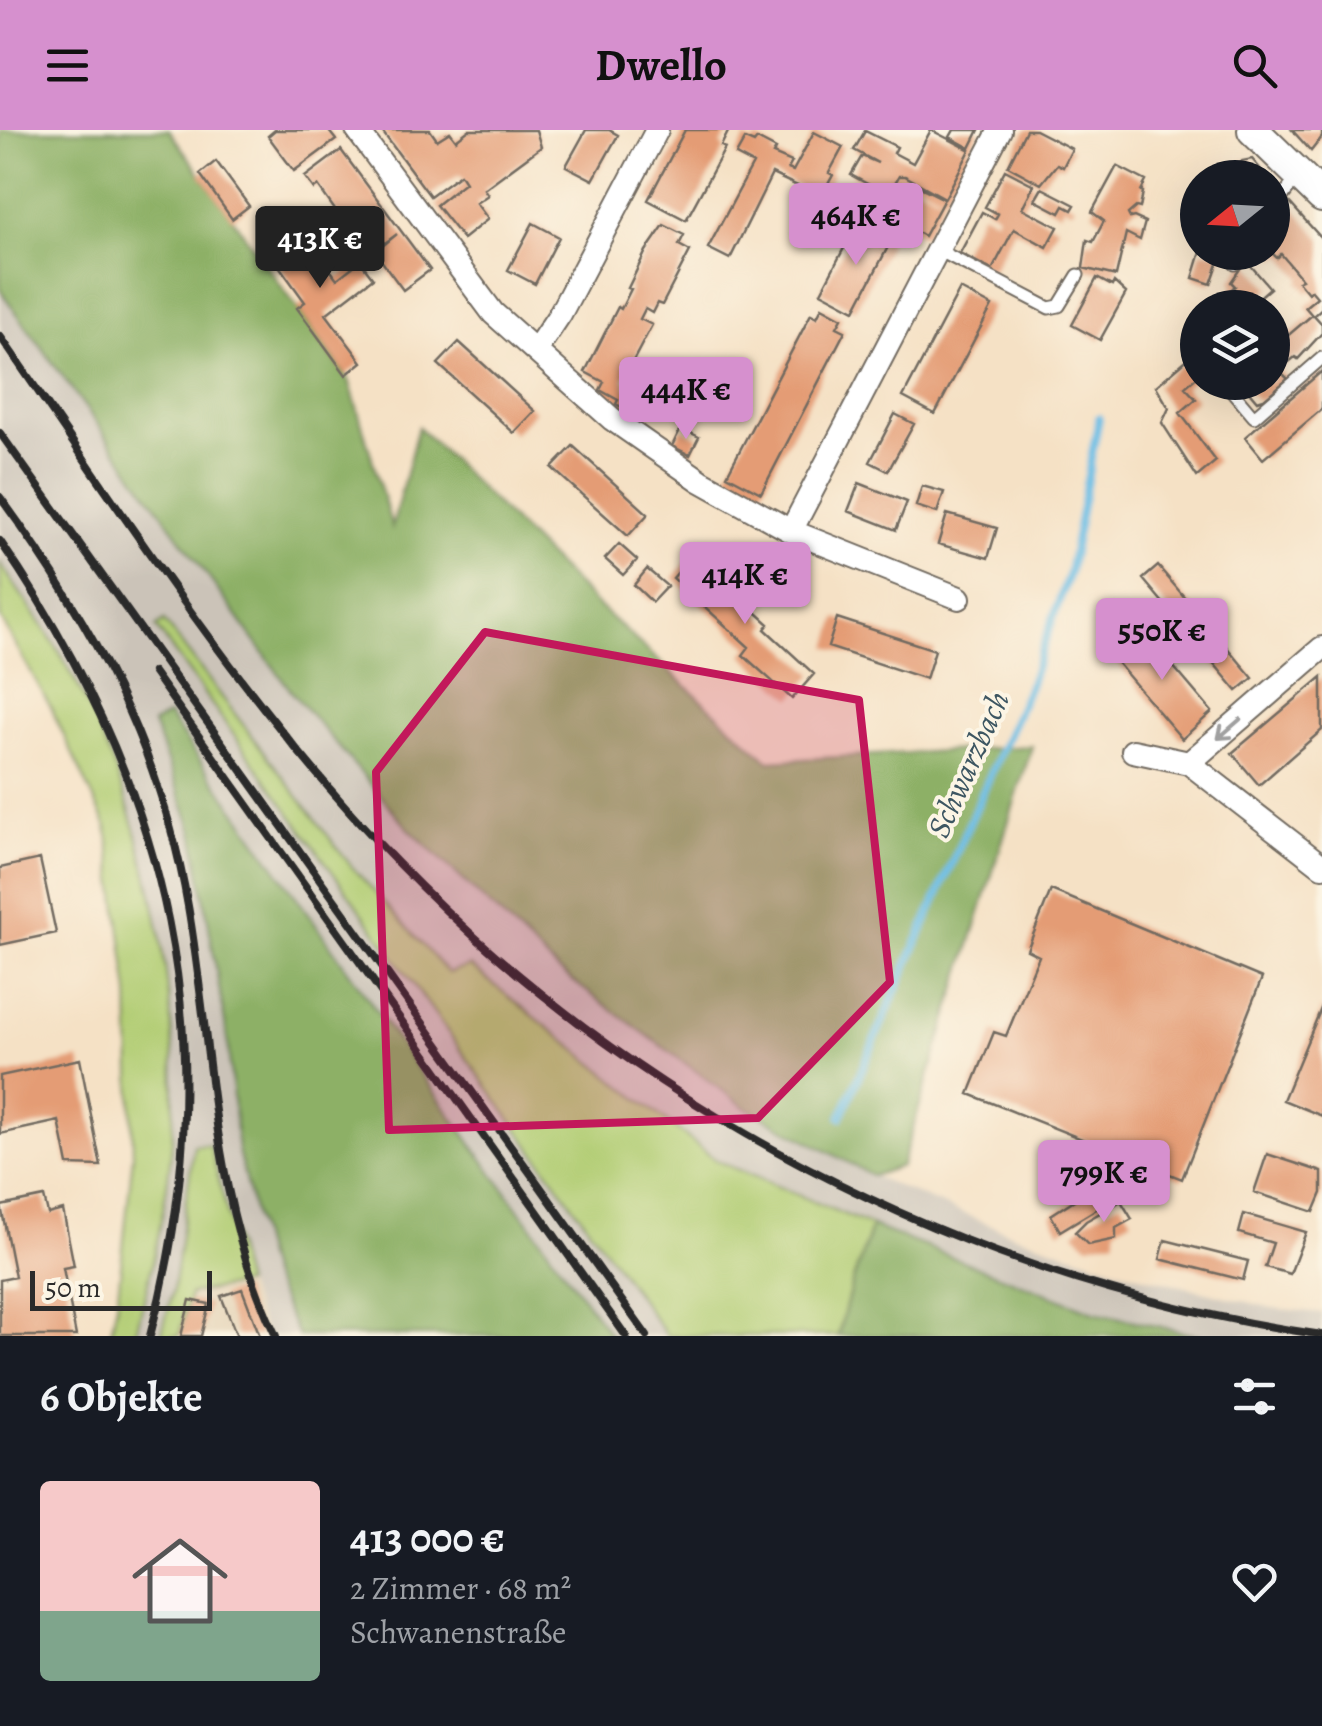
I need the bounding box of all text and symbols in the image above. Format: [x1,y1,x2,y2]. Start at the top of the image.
text: Dwello [595,34,727,96]
icon: menu [40,38,95,93]
icon: search [1227,38,1282,93]
north arrow [1180,160,1290,270]
map controls [1180,160,1290,400]
pin: 464K € [775,183,937,268]
text: 464K € [811,193,901,237]
pin: 413K € [239,206,401,291]
text: 413K € [277,216,363,260]
button: layers [1180,290,1290,400]
pin: 444K € [605,357,767,442]
text: 444K € [641,367,731,411]
pin: 414K € [664,542,826,627]
text: 414K € [702,552,788,596]
pin: 550K € [1081,598,1243,683]
text: 550K € [1118,608,1206,652]
water label: Schwarzbach [916,684,1020,844]
one-way arrow [1217,717,1242,740]
pin: 799K € [1023,1140,1185,1225]
text: 799K € [1060,1150,1148,1194]
scale bar [30,1266,212,1310]
text: 50 m [45,1269,101,1307]
text: 6 Objekte [40,1368,203,1425]
icon: filters [1227,1369,1282,1424]
text: 413 000 € [350,1509,505,1566]
icon: home [120,1521,240,1641]
icon: heart [1227,1554,1282,1609]
text: 2 Zimmer · 68 m² [350,1566,571,1610]
text: Schwanenstraße [350,1610,566,1654]

